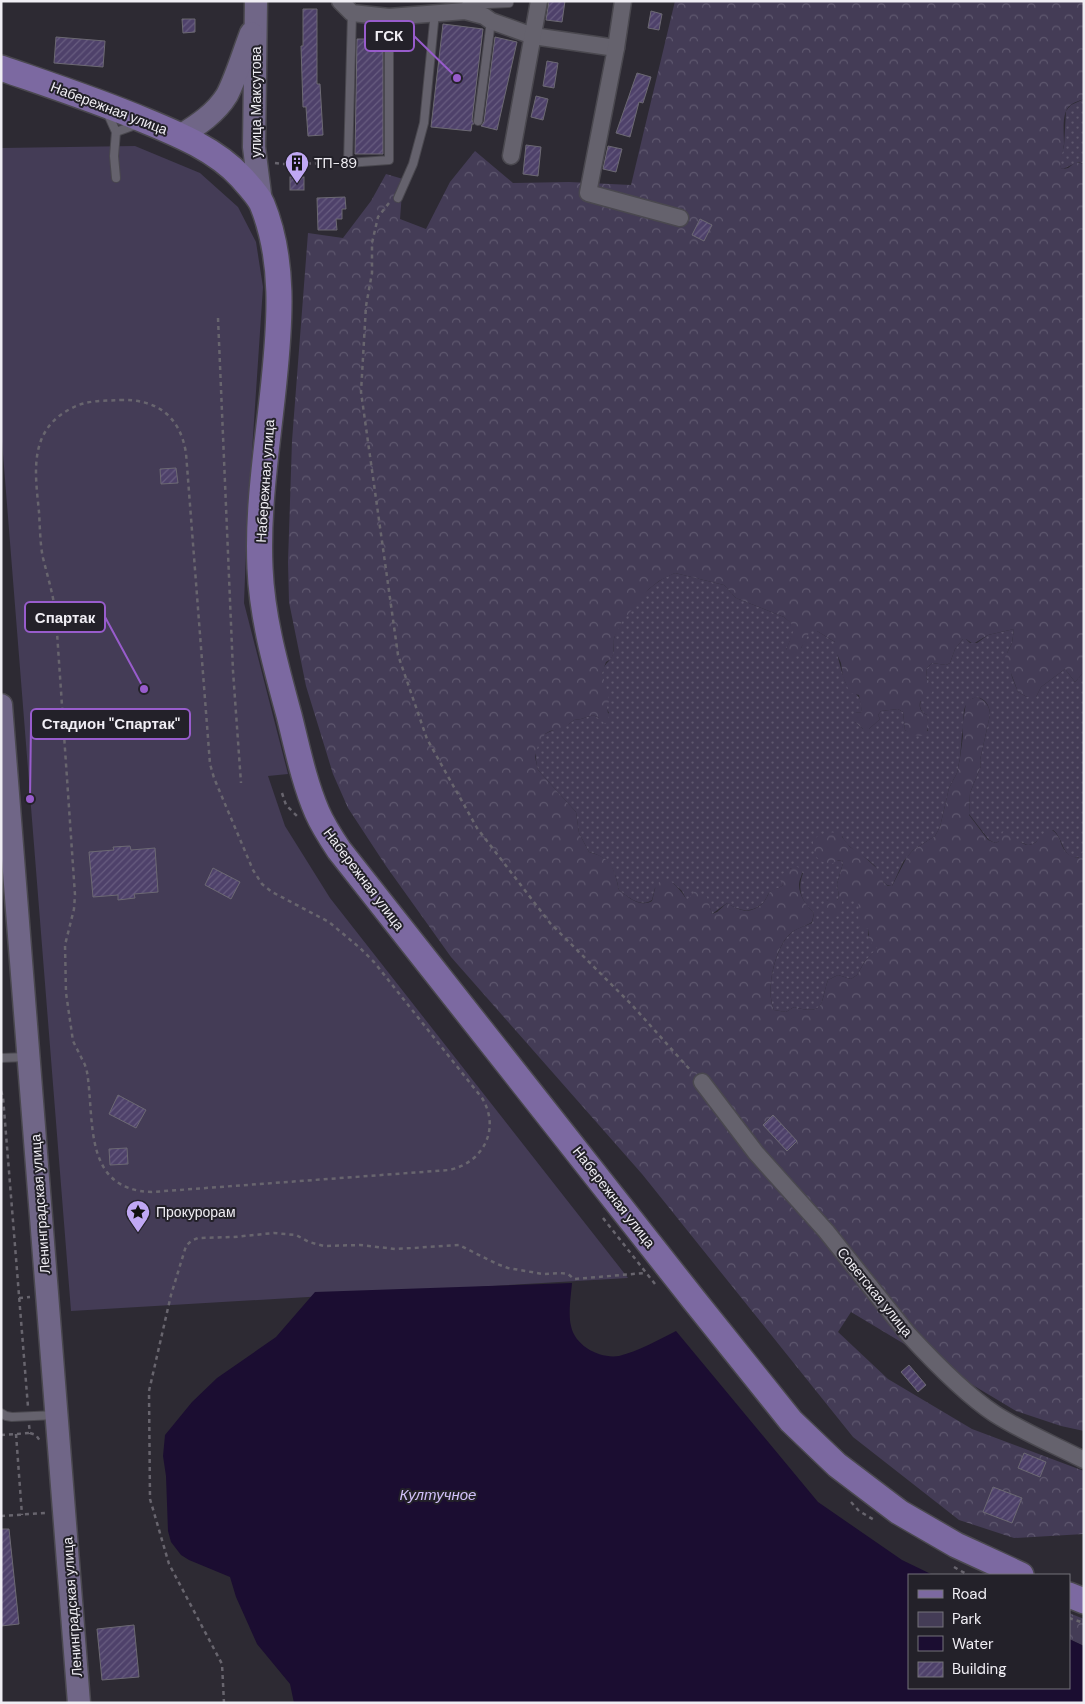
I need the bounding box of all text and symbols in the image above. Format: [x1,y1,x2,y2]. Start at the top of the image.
callout: ГСК [365,21,414,51]
text: ГСК [375,26,404,46]
street label: улица Максутова [247,46,265,158]
street label: Набережная улица [48,77,170,139]
building icon: ТП-89 [284,150,310,184]
place label: ТП-89 [314,154,357,172]
street label: Набережная улица [252,418,278,543]
callout: Спартак [25,602,105,632]
text: Спартак [35,608,96,628]
callout: Стадион "Спартак" [31,709,190,739]
text: Стадион "Спартак" [42,714,180,734]
street label: Набережная улица [320,824,409,934]
street label: Ленинградская улица [26,1133,54,1275]
street label: Набережная улица [569,1143,659,1251]
place icon: Прокурорам [125,1199,151,1233]
place label: Прокурорам [156,1203,236,1221]
street label: Советская улица [833,1244,917,1340]
water label: Култучное [400,1485,476,1505]
street label: Ленинградская улица [58,1536,86,1678]
legend [908,1574,1070,1689]
text: Road [952,1584,987,1604]
text: Park [952,1609,982,1629]
text: Water [952,1634,994,1654]
text: Building [952,1659,1007,1679]

